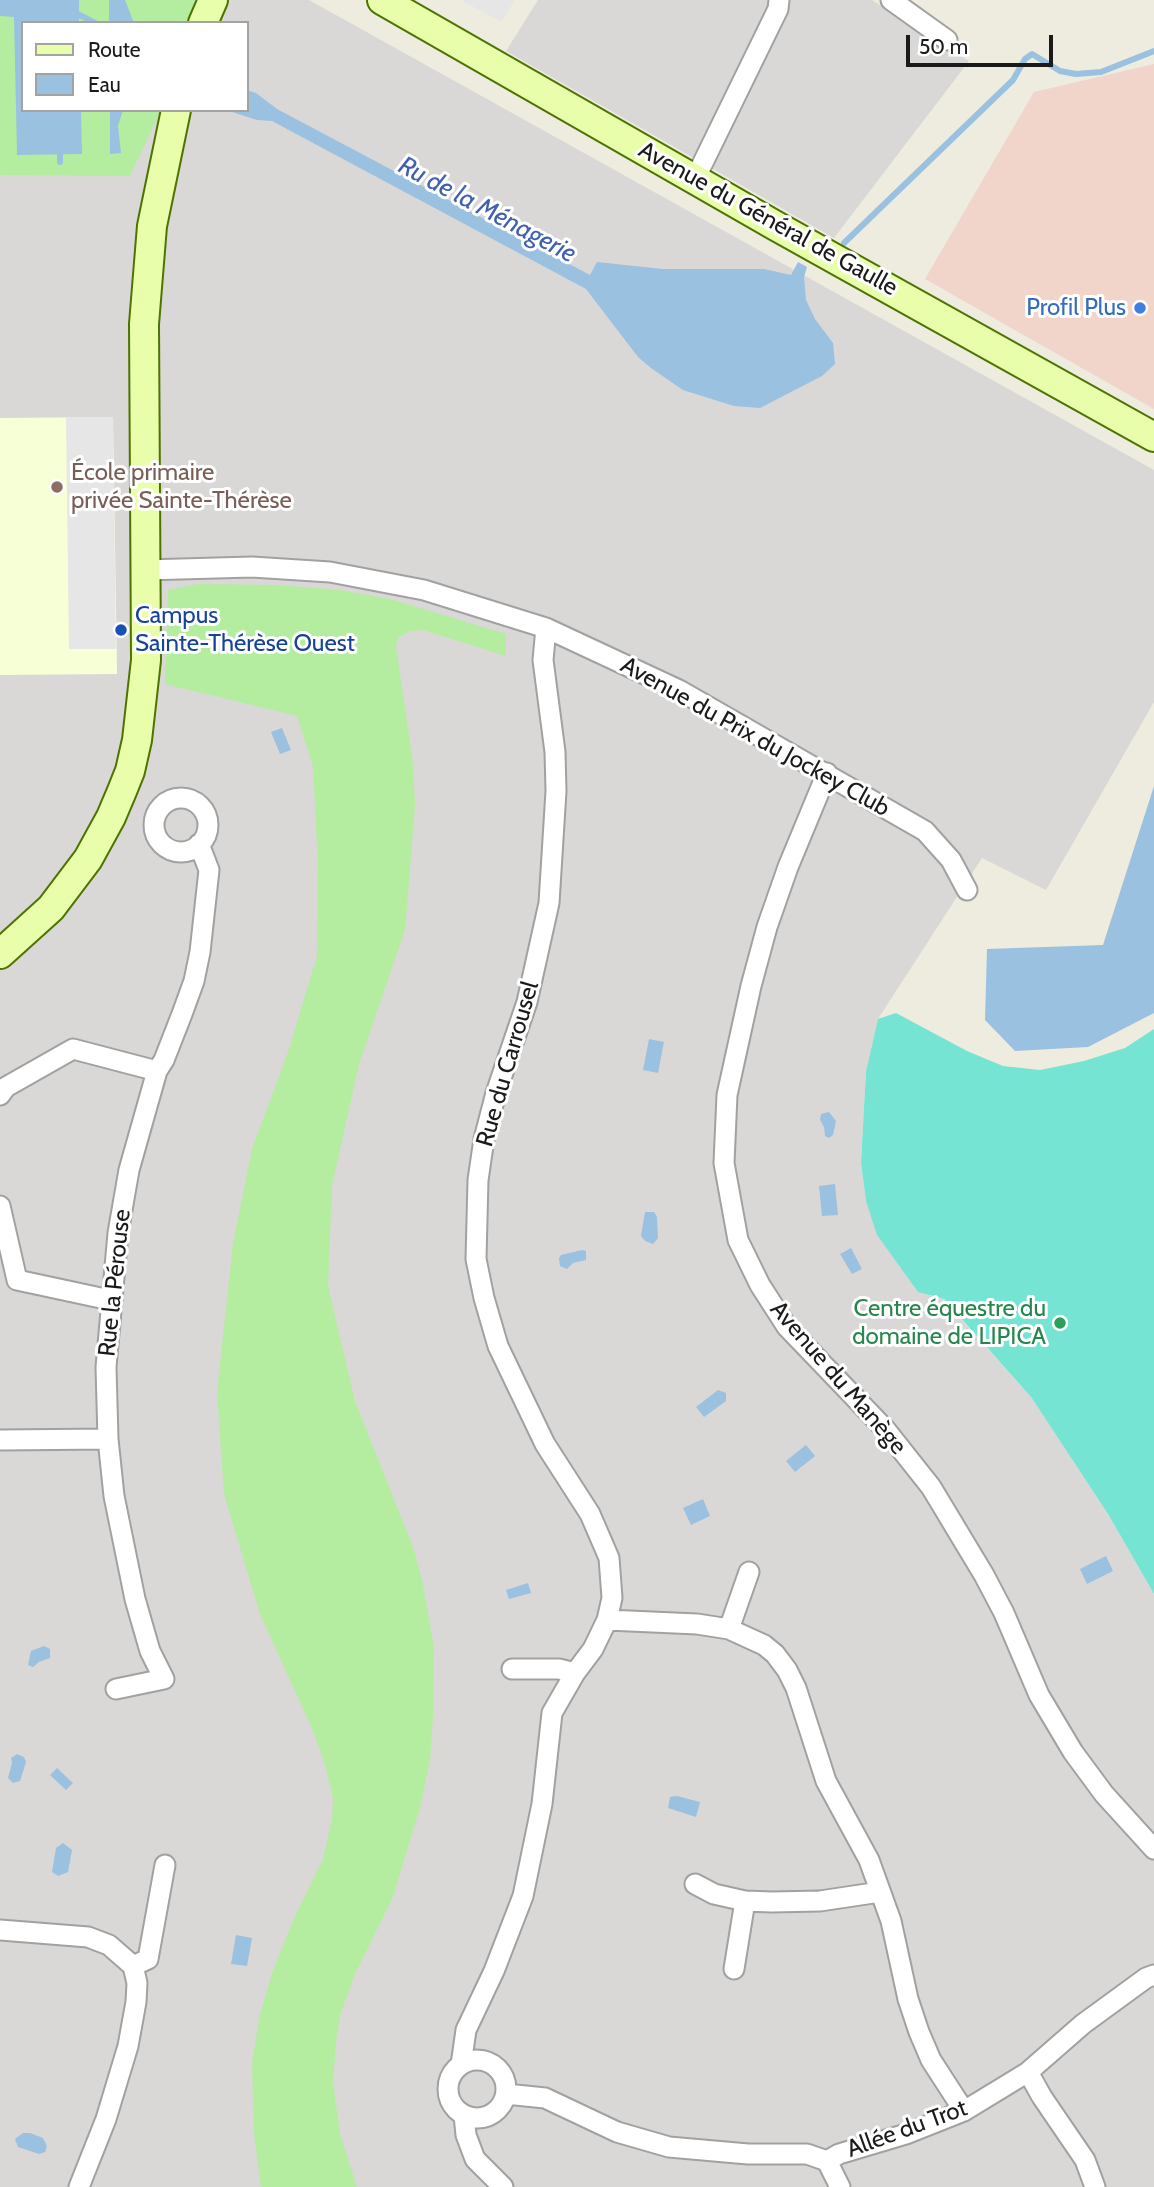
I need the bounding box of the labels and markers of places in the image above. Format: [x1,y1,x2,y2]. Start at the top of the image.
place label: Profil Plus [1026,294,1126,322]
marker: Profil Plus [1132,300,1148,316]
place label: École primaire privée Sainte-Thérèse [71,459,292,515]
marker: École primaire privée Sainte-Thérèse [49,479,65,495]
place label: Campus Sainte-Thérèse Ouest [135,602,355,658]
marker: Campus Sainte-Thérèse Ouest [113,622,129,638]
place label: Centre équestre du domaine de LIPICA [852,1295,1046,1351]
marker: Centre équestre du domaine de LIPICA [1052,1315,1068,1331]

